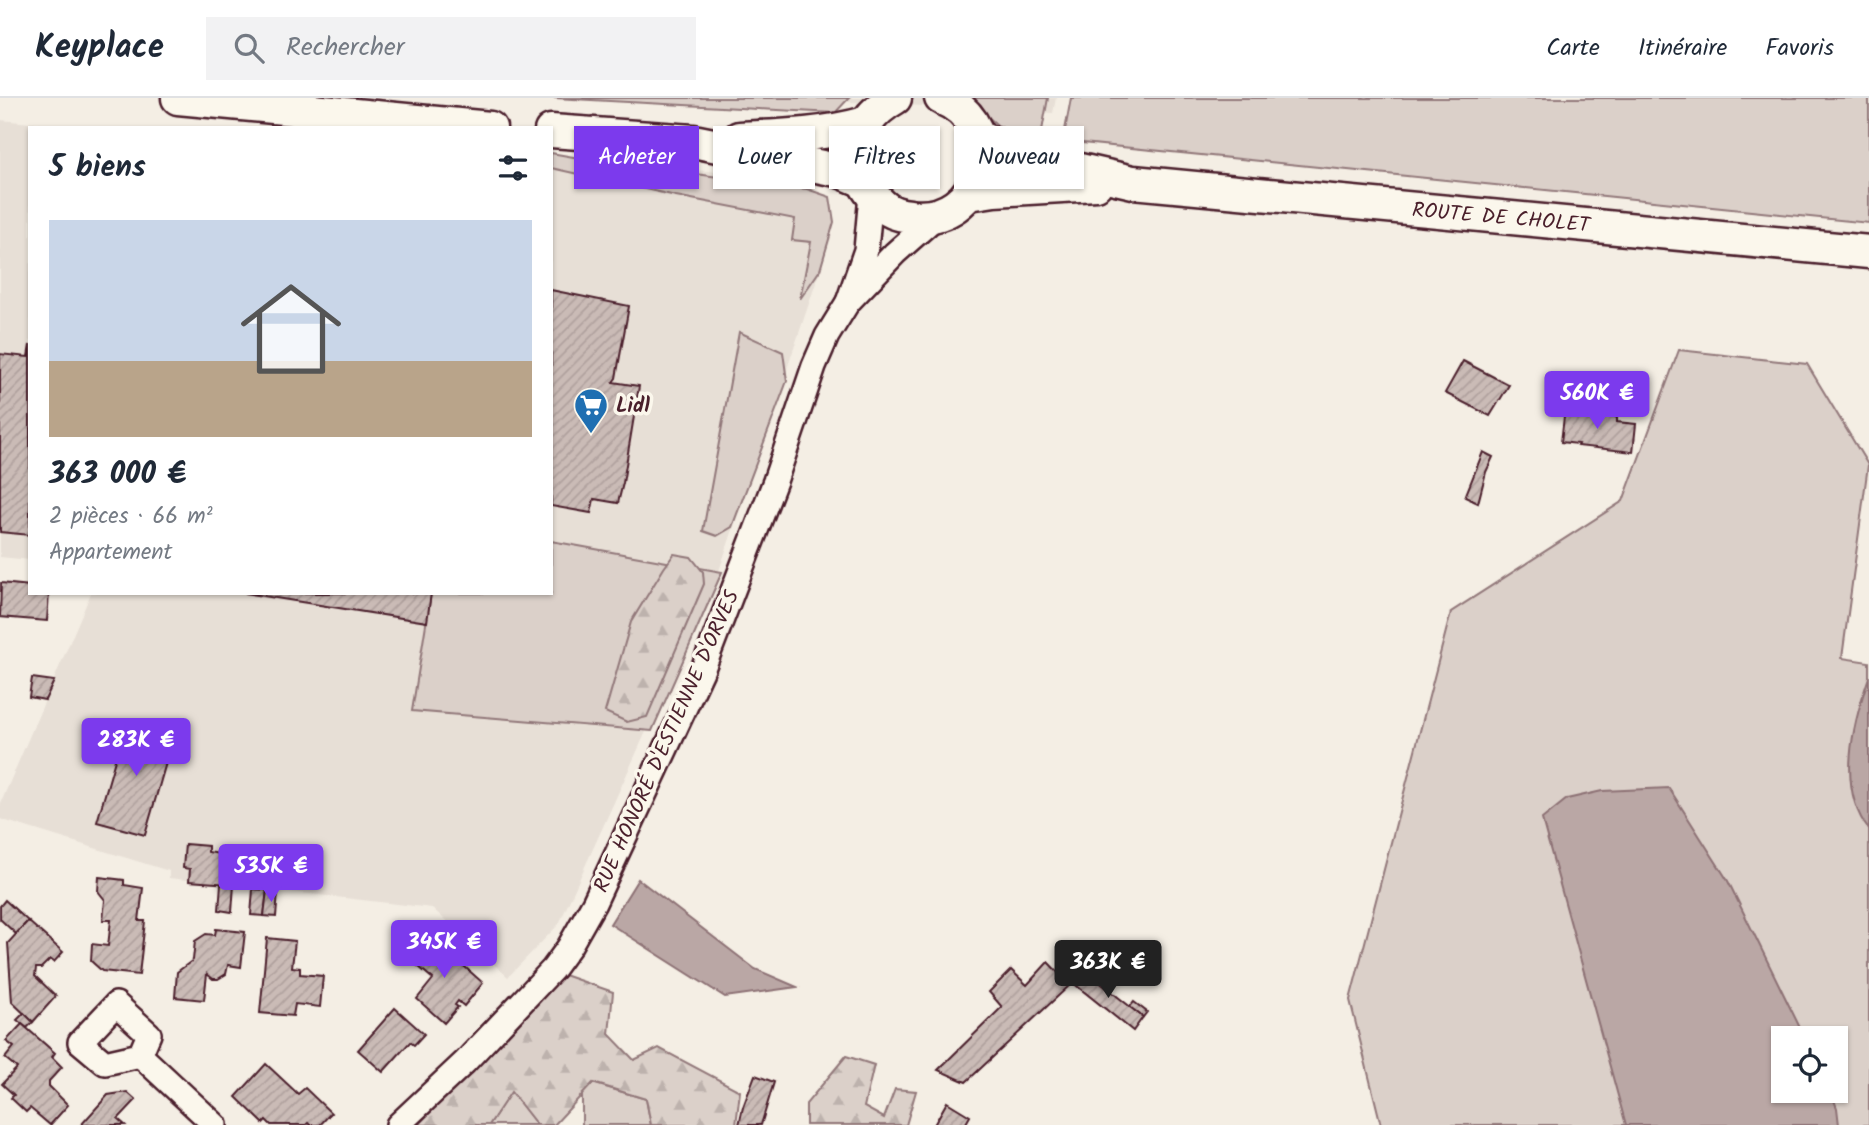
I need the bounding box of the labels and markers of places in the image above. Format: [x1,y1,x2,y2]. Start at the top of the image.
pin: 560K € [1540,372,1654,431]
supermarket icon: Lidl [572,386,610,435]
place label: Lidl [616,390,650,423]
pin: 283K € [79,718,193,778]
pin: 535K € [214,844,328,904]
pin: 345K € [387,920,501,980]
pin: 363K € [1051,940,1165,1000]

